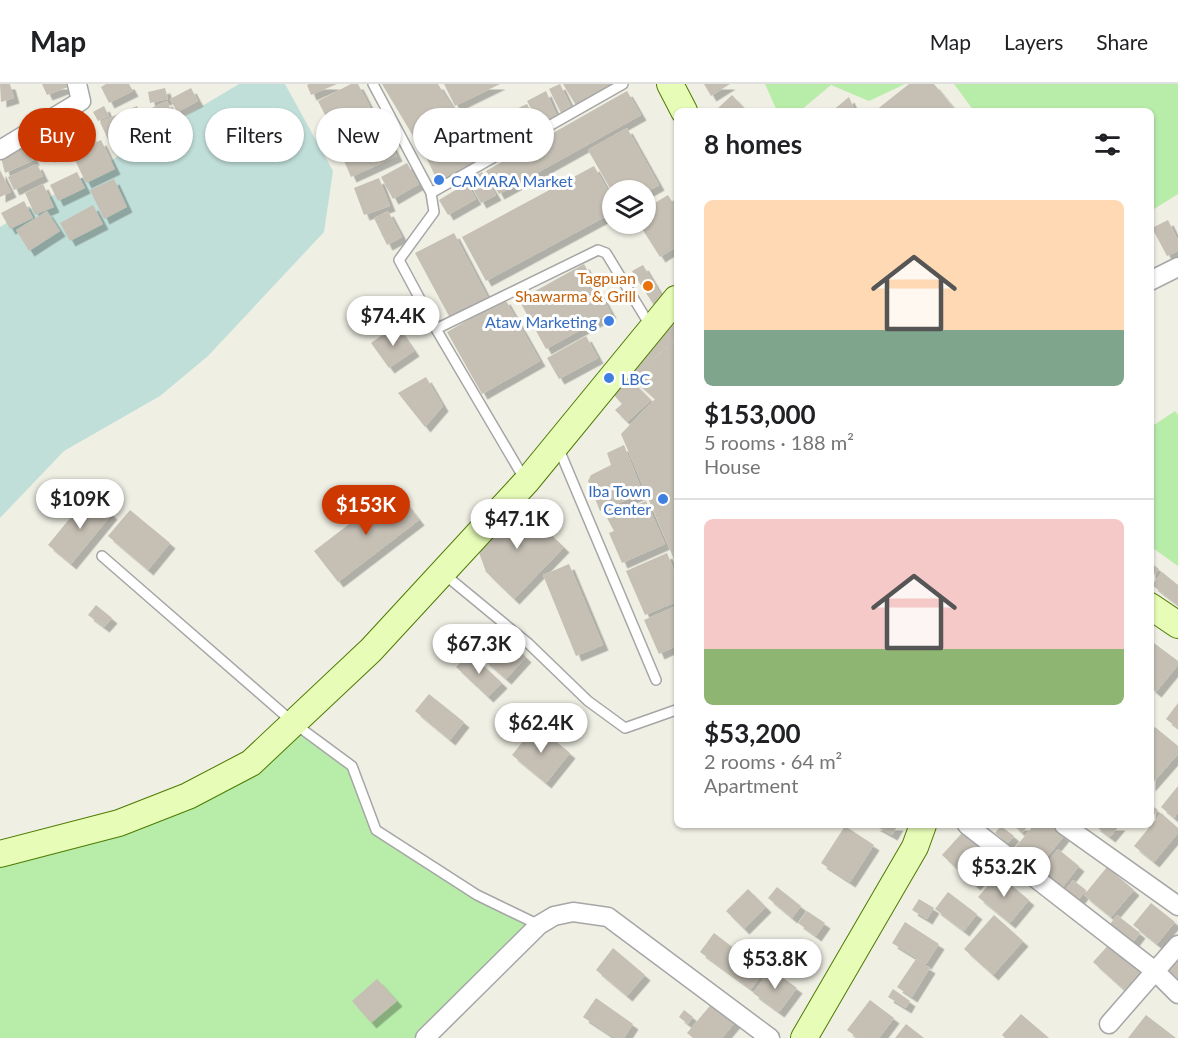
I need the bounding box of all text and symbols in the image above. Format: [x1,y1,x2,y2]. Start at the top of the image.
text: Map [30,24,86,58]
text: Map [930,29,971,54]
text: Layers [1004,29,1063,54]
text: Share [1096,29,1148,54]
chip: Buy [18,108,96,162]
chip: Rent [108,108,193,162]
chip: Filters [205,108,304,162]
chip: New [316,108,401,162]
chip: Apartment [413,108,554,162]
text: 8 homes [704,128,802,160]
icon: filters [1091,128,1124,161]
place label: CAMARA Market [451,171,573,190]
marker: CAMARA Market [432,173,446,187]
map controls [602,180,656,234]
button: layers [602,180,656,234]
icon: home [860,239,968,347]
place label: Tagpuan Shawarma & Grill [515,268,636,305]
marker: Tagpuan Shawarma & Grill [641,279,655,293]
pin: $74.4K [344,296,442,347]
text: $74.4K [361,303,425,327]
place label: Ataw Marketing [485,312,597,331]
marker: Ataw Marketing [602,314,616,328]
place label: LBC [621,369,651,388]
marker: LBC [602,371,616,385]
text: $153,000 [704,398,816,430]
text: 5 rooms · 188 m² [704,430,854,454]
text: House [704,454,761,478]
pin: $109K [38,479,122,530]
place label: Iba Town Center [588,481,651,518]
pin: $153K [324,485,408,536]
text: $109K [50,486,110,510]
text: $153K [336,492,396,516]
marker: Iba Town Center [656,492,670,506]
pin: $47.1K [468,499,566,550]
text: $47.1K [485,506,549,530]
icon: home [860,558,968,666]
pin: $67.3K [430,624,528,675]
text: $67.3K [447,631,511,655]
pin: $62.4K [492,703,590,754]
text: $62.4K [509,710,573,734]
text: $53,200 [704,717,801,749]
text: 2 rooms · 64 m² [704,749,842,773]
text: Apartment [704,773,798,797]
pin: $53.2K [955,847,1053,898]
text: $53.2K [972,854,1036,878]
pin: $53.8K [726,939,824,990]
text: $53.8K [743,946,807,970]

